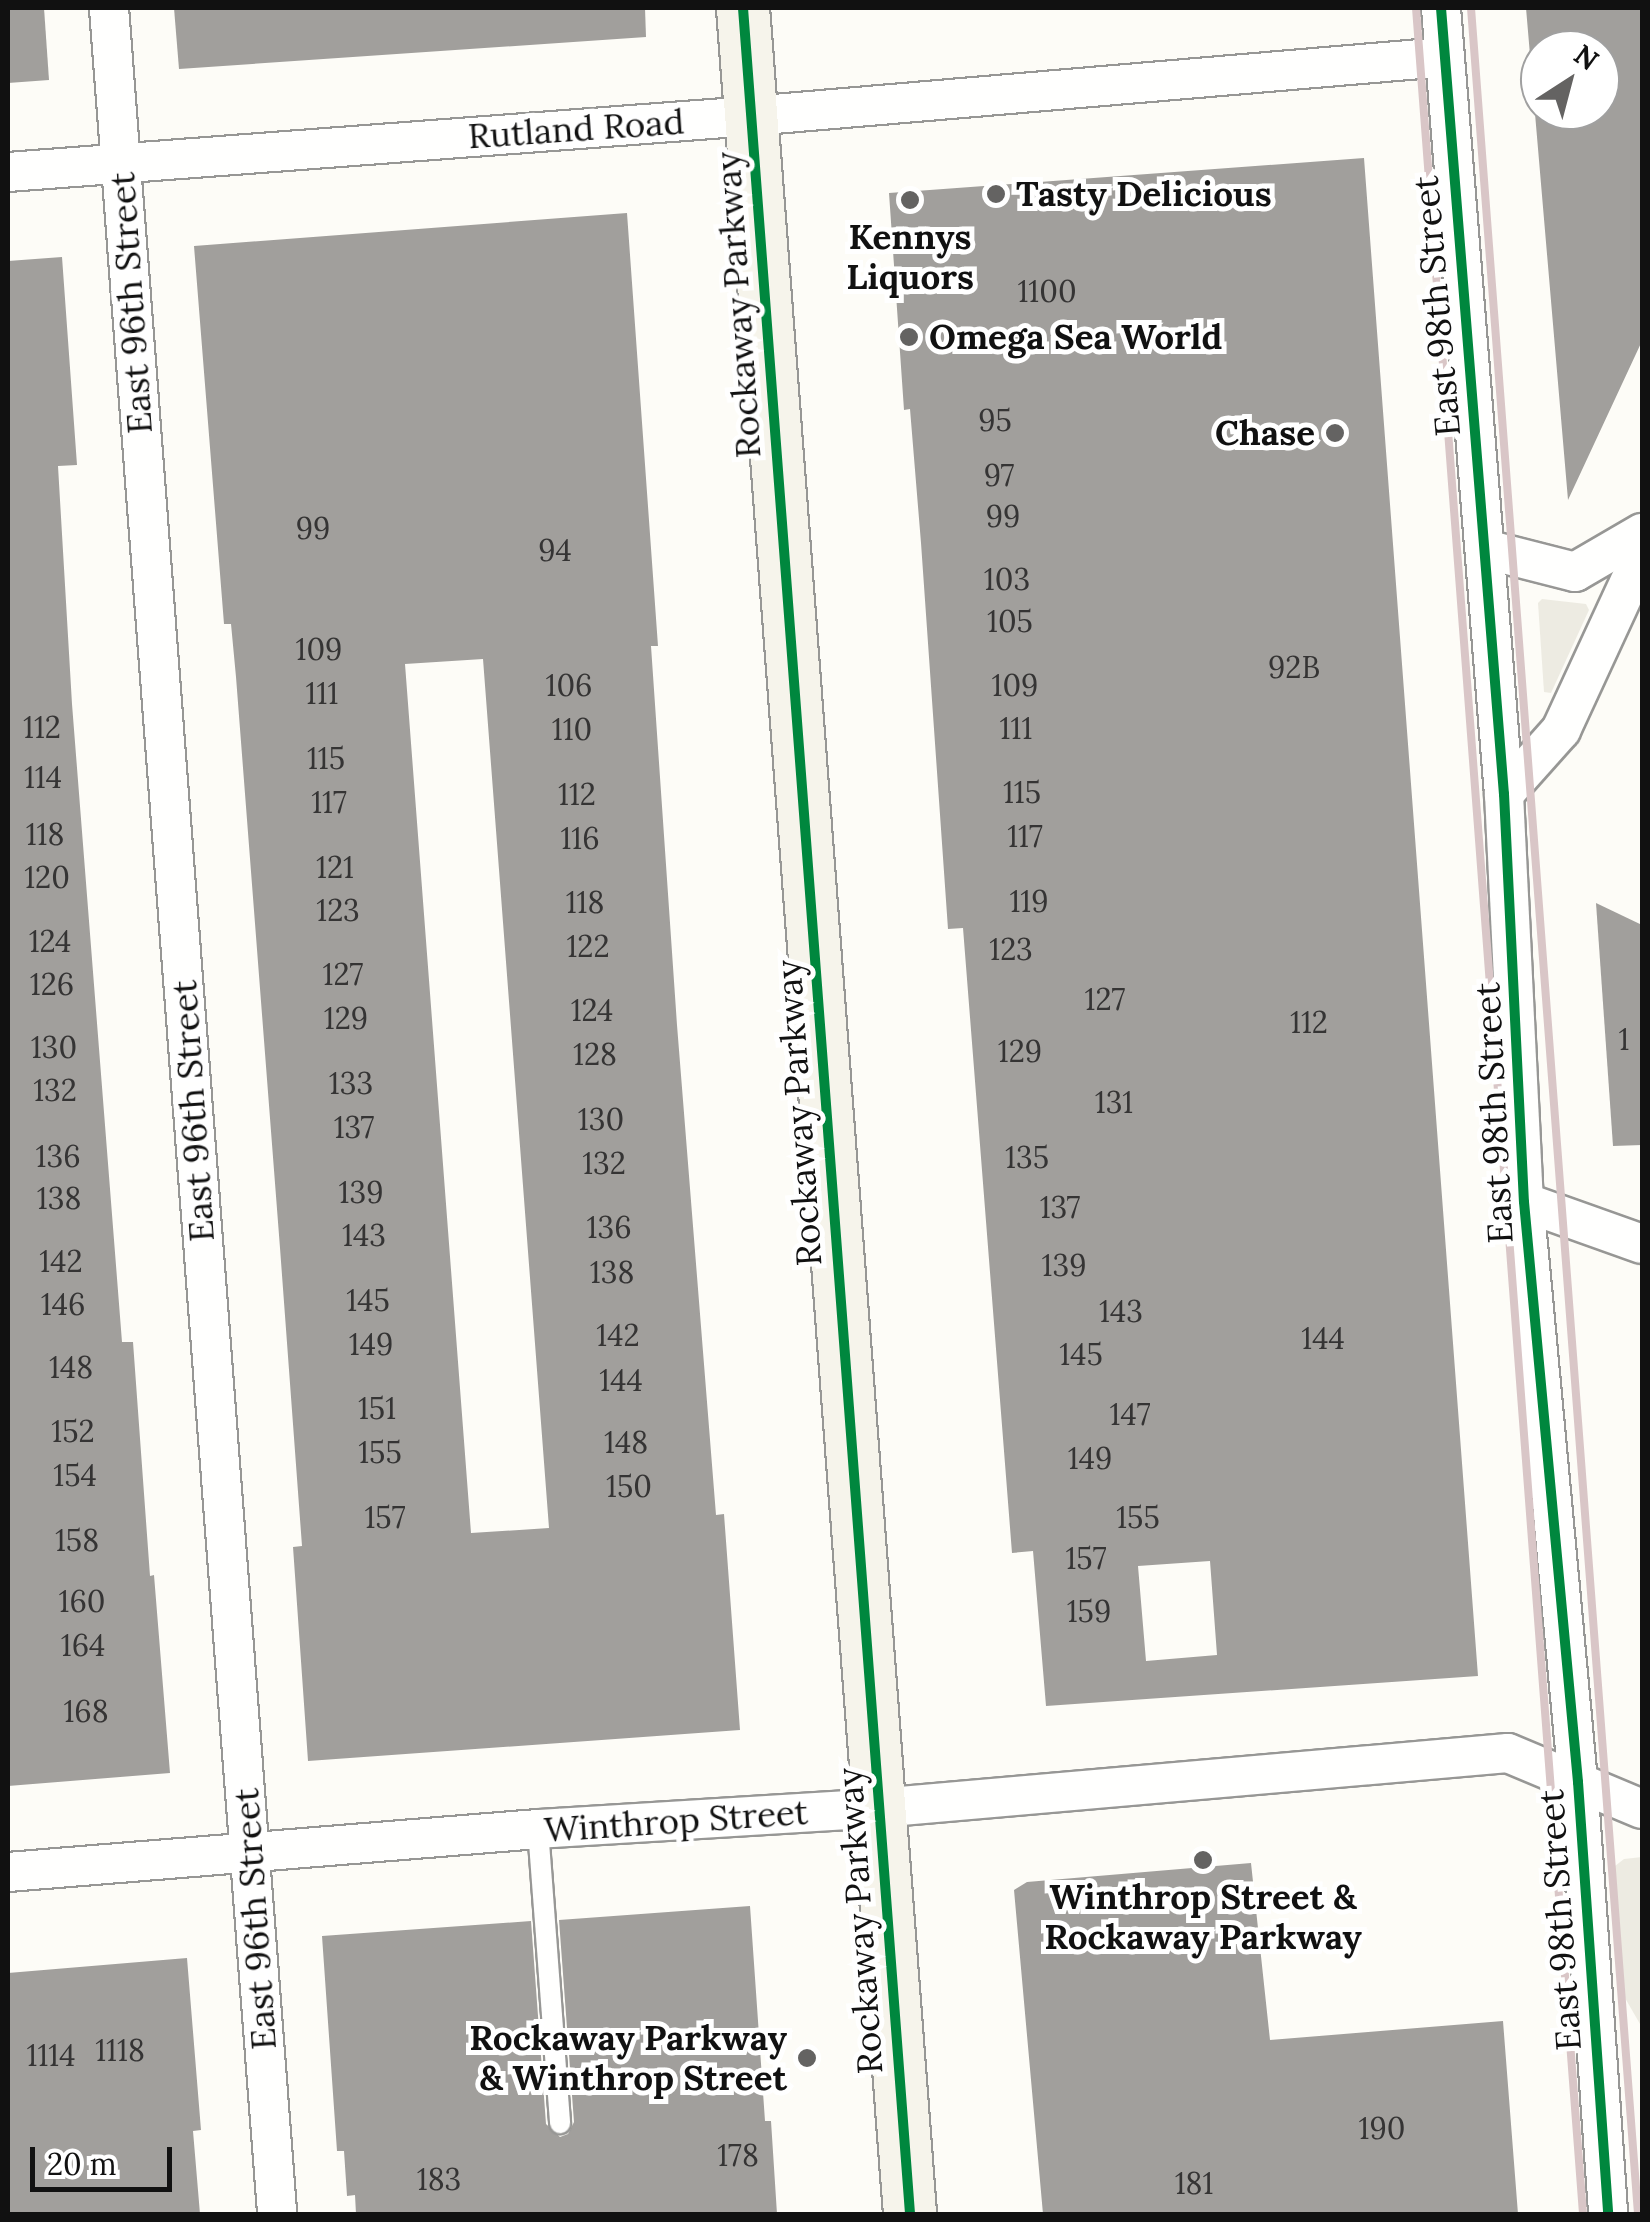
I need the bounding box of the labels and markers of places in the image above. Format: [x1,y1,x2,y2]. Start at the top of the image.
place label: Tasty Delicious [1016,173,1272,215]
marker: Tasty Delicious [985,183,1007,205]
marker: Kennys Liquors [899,189,921,211]
place label: Kennys Liquors [846,216,974,298]
place label: Omega Sea World [929,316,1222,358]
marker: Omega Sea World [898,326,920,348]
place label: Chase [1215,412,1315,454]
marker: Chase [1324,422,1346,444]
marker: Winthrop Street & Rockaway Parkway [1192,1849,1214,1871]
place label: Winthrop Street & Rockaway Parkway [1044,1876,1362,1958]
place label: Rockaway Parkway & Winthrop Street [469,2017,787,2099]
marker: Rockaway Parkway & Winthrop Street [796,2047,818,2069]

